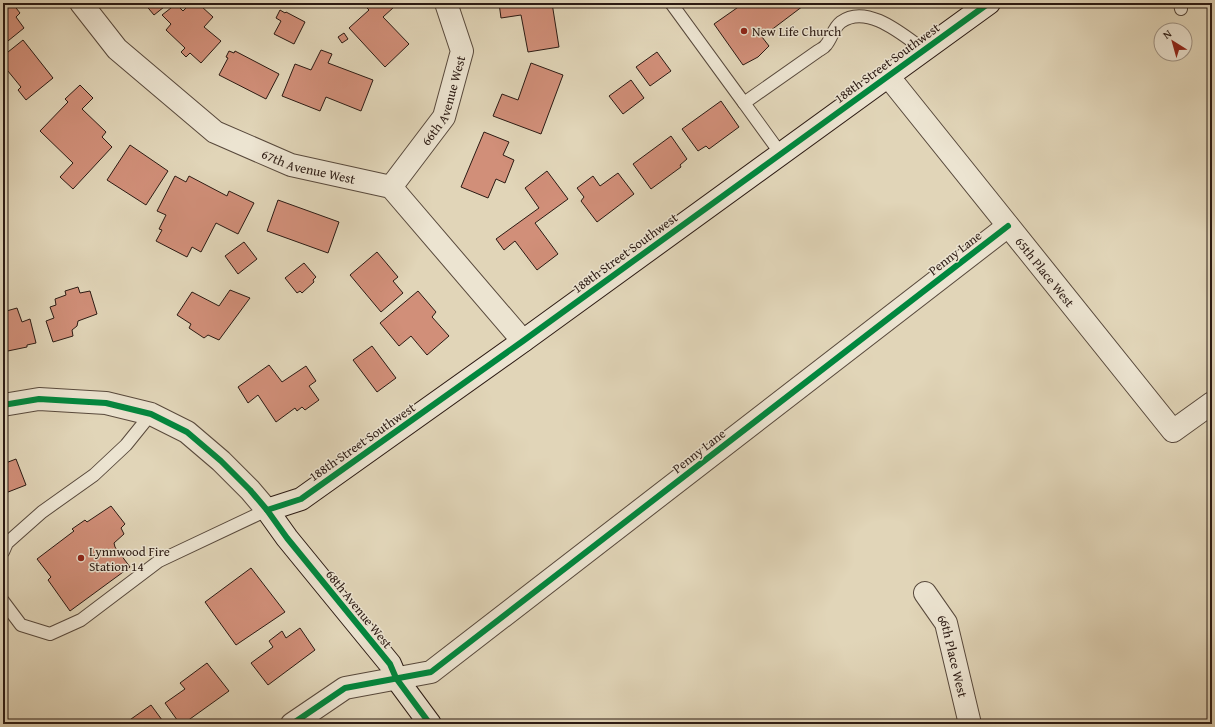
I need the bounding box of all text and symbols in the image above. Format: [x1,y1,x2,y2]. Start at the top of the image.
street label: 188th Street Southwest [830,18,944,108]
place label: New Life Church [752,22,842,41]
north arrow [1153,22,1193,62]
text: N [1159,25,1175,43]
marker: New Life Church [739,26,749,36]
street label: 66th Avenue West [416,53,470,149]
street label: 67th Avenue West [259,144,358,188]
street label: 188th Street Southwest [568,208,682,298]
street label: Penny Lane [924,226,986,280]
street label: 65th Place West [1011,233,1079,311]
street label: 188th Street Southwest [305,398,419,486]
street label: Penny Lane [668,424,730,478]
place label: Lynnwood Fire Station 14 [89,542,170,576]
marker: Lynnwood Fire Station 14 [76,553,86,563]
street label: 68th Avenue West [321,566,397,653]
street label: 66th Place West [933,610,973,700]

